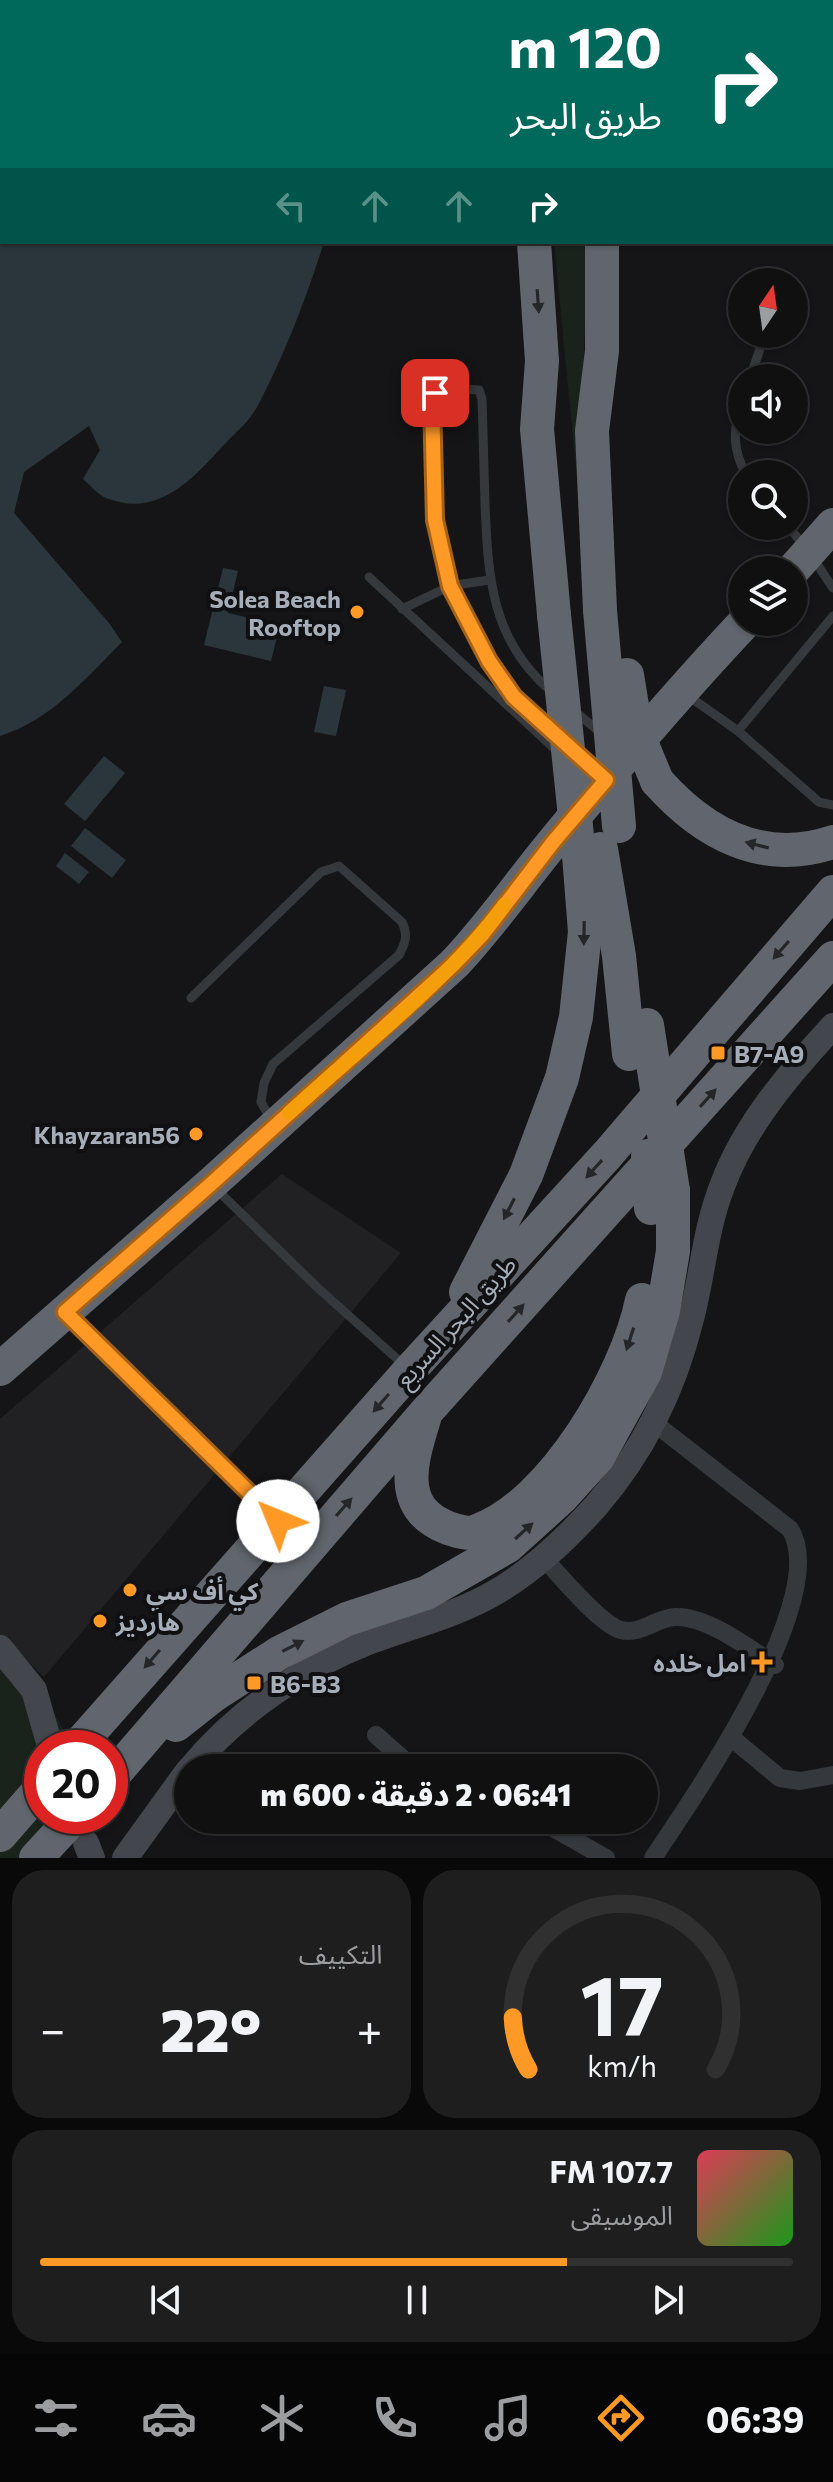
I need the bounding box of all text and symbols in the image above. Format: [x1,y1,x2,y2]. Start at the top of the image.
text: 120 m [508,11,662,80]
icon: right [690,32,794,136]
text: طريق البحر [510,92,662,136]
icon: left [269,184,313,228]
icon: ahead [353,184,397,228]
icon: ahead [437,184,481,228]
icon: right [521,184,565,228]
north arrow [728,268,808,348]
map controls [728,268,808,636]
one-way arrow [532,289,545,314]
pin [401,359,469,427]
button: sound [728,364,808,444]
icon: arrive [413,371,457,415]
button: search [728,460,808,540]
button: layers [728,556,808,636]
place label: Solea Beach Rooftop [209,584,341,641]
marker: Solea Beach Rooftop [348,603,366,621]
one-way arrow [744,838,769,851]
one-way arrow [578,921,590,946]
one-way arrow [773,940,790,960]
place label: B7-A9 [734,1039,804,1068]
marker: B7-A9 [709,1044,727,1062]
one-way arrow [699,1089,717,1108]
place label: Khayzaran56 [34,1120,180,1149]
marker: Khayzaran56 [187,1125,205,1143]
one-way arrow [585,1159,603,1179]
one-way arrow [502,1197,515,1220]
street label: طريق البحر السريع [388,1249,525,1395]
one-way arrow [506,1303,524,1322]
one-way arrow [623,1328,636,1352]
one-way arrow [373,1392,390,1412]
position arrow [236,1479,320,1563]
one-way arrow [335,1498,352,1518]
one-way arrow [514,1523,534,1540]
place label: كي أف سي [146,1576,259,1611]
marker: كي أف سي [121,1581,139,1599]
place label: هارديز [115,1607,180,1637]
marker: هارديز [91,1612,109,1630]
one-way arrow [281,1639,304,1653]
place label: امل خلده [654,1648,746,1678]
one-way arrow [144,1649,161,1669]
marker: امل خلده [753,1653,771,1671]
place label: B6-B3 [270,1669,341,1698]
marker: B6-B3 [245,1674,263,1692]
speed limit sign: 20 [24,1730,128,1834]
text: 06:41 · 2 دقيقة · 600 m [261,1775,571,1812]
text: التكييف [299,1938,383,1969]
text: 17 [580,1951,663,2053]
text: 22° [160,1991,261,2064]
text: − [40,2001,65,2055]
text: + [357,2001,382,2055]
text: km/h [587,2048,657,2083]
text: 107.7 FM [550,2152,673,2189]
text: الموسيقى [571,2199,673,2230]
icon: previous [144,2278,188,2322]
icon: pause [395,2278,439,2322]
icon: next [646,2278,690,2322]
icon: filters [28,2390,84,2446]
icon: car [141,2390,197,2446]
icon: climate [254,2390,310,2446]
icon: phone [367,2390,423,2446]
icon: music [480,2390,536,2446]
icon: directions [593,2390,649,2446]
text: 06:39 [706,2396,805,2440]

